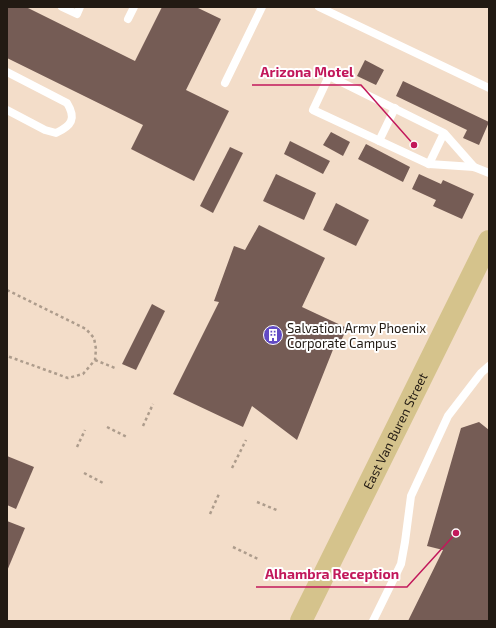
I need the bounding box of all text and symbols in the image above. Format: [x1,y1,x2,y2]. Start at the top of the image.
callout: Arizona Motel [252,59,361,85]
text: Arizona Motel [260,63,354,80]
place label: Salvation Army Phoenix Corporate Campus [287,320,426,351]
building icon: Salvation Army Phoenix Corporate Campus [262,324,284,346]
street label: East Van Buren Street [359,370,431,492]
callout: Alhambra Reception [256,561,407,587]
text: Alhambra Reception [265,565,399,582]

